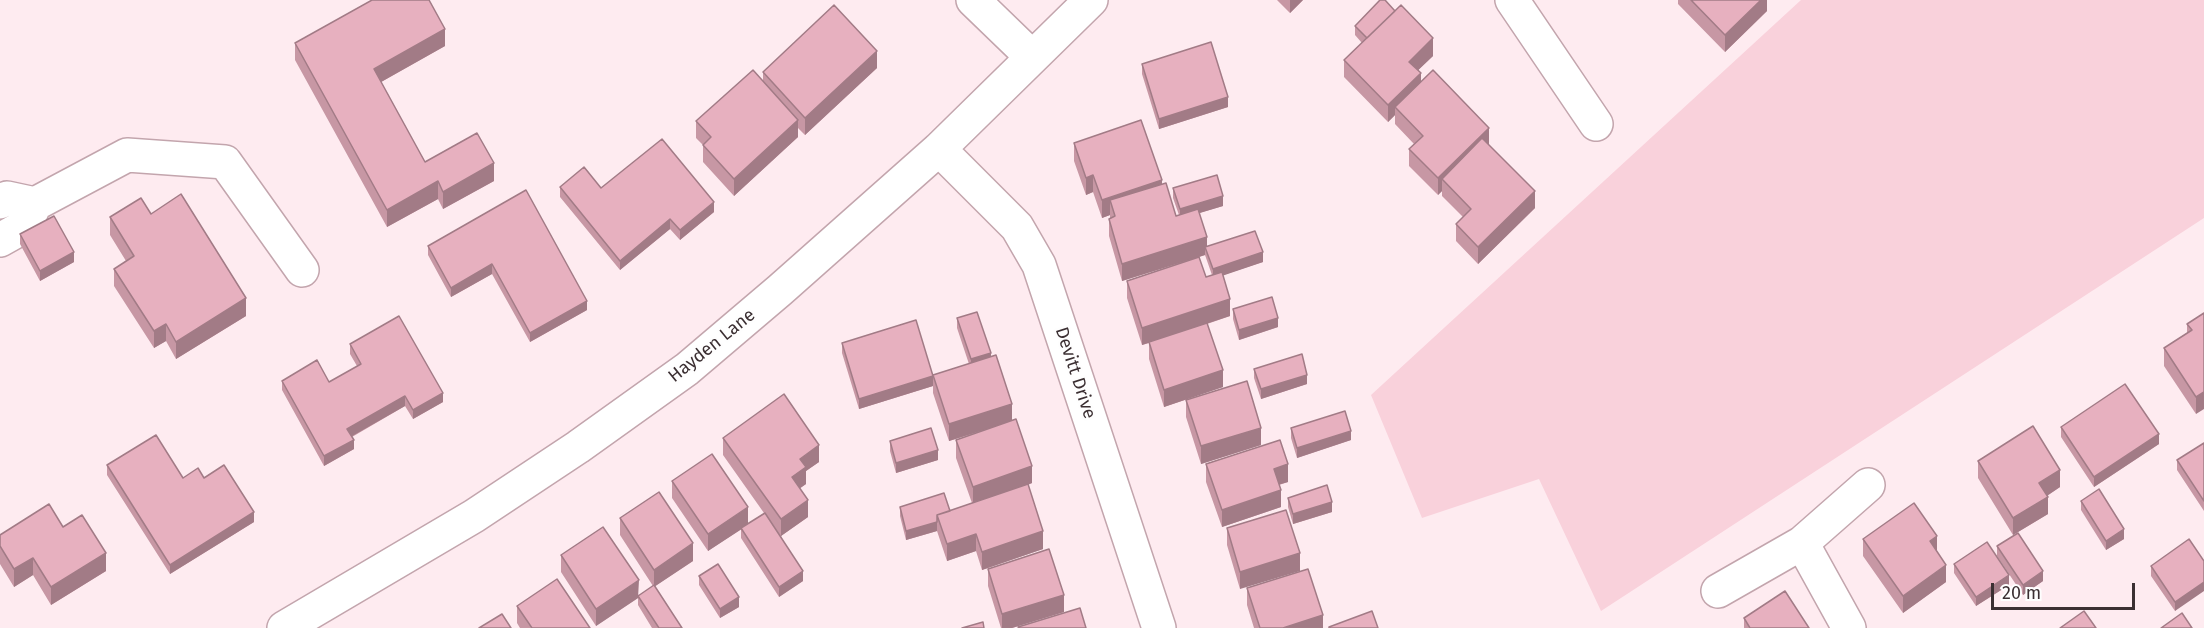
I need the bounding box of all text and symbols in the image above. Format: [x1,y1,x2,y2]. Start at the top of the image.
street label: Hayden Lane [664,304,760,388]
street label: Devitt Drive [1050,324,1100,422]
scale bar [1994,571,2138,609]
text: 20 m [2002,582,2041,604]

